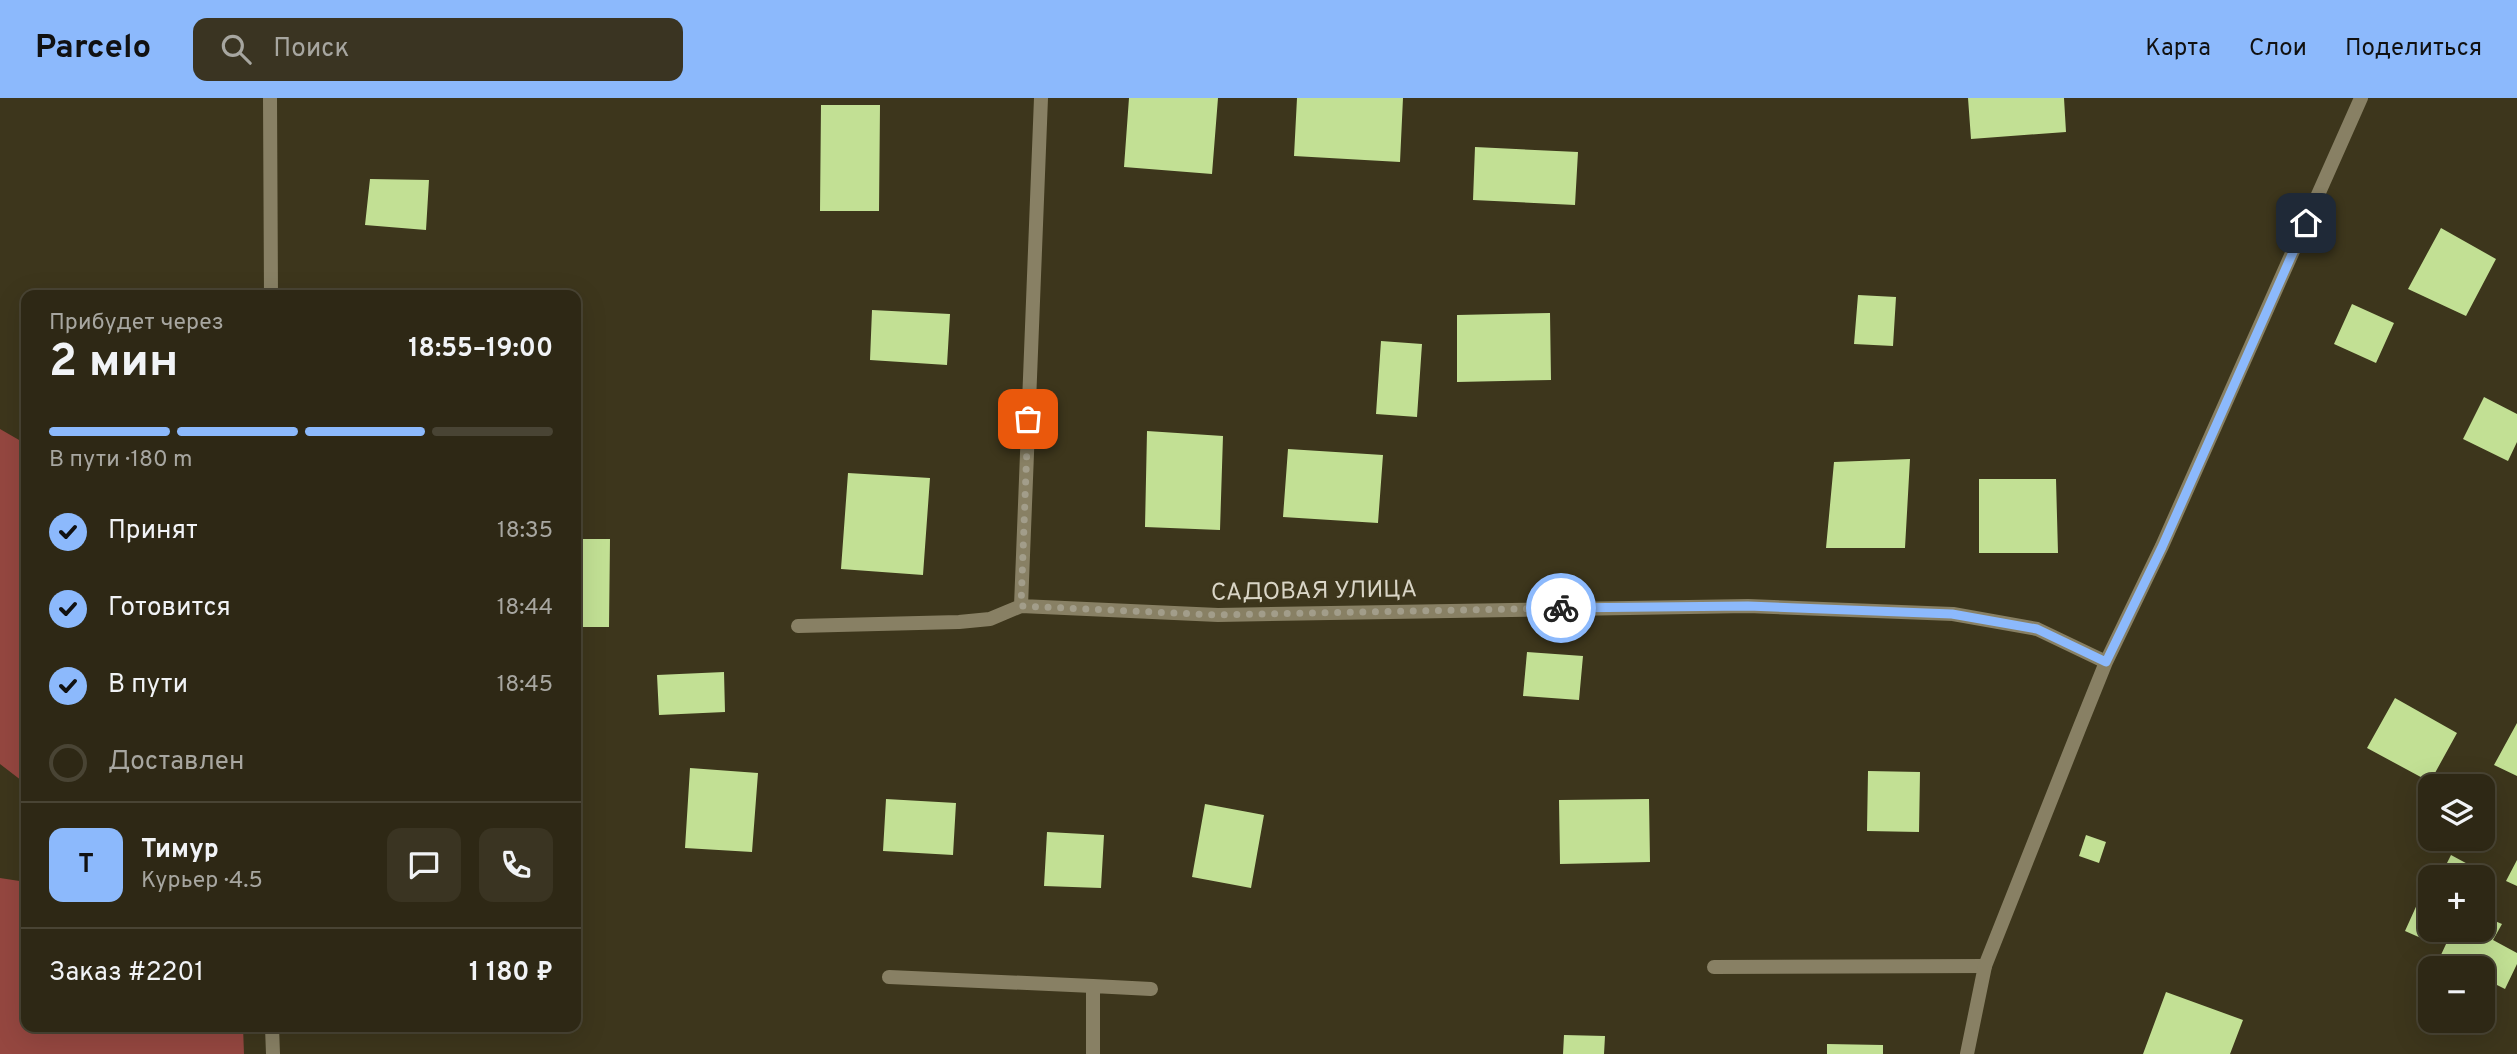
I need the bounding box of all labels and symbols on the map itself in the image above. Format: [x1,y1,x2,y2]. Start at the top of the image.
pin [2276,193,2336,253]
pin [998,389,1058,449]
courier [1526,573,1596,643]
street label: САДОВАЯ УЛИЦА [1211,575,1417,609]

